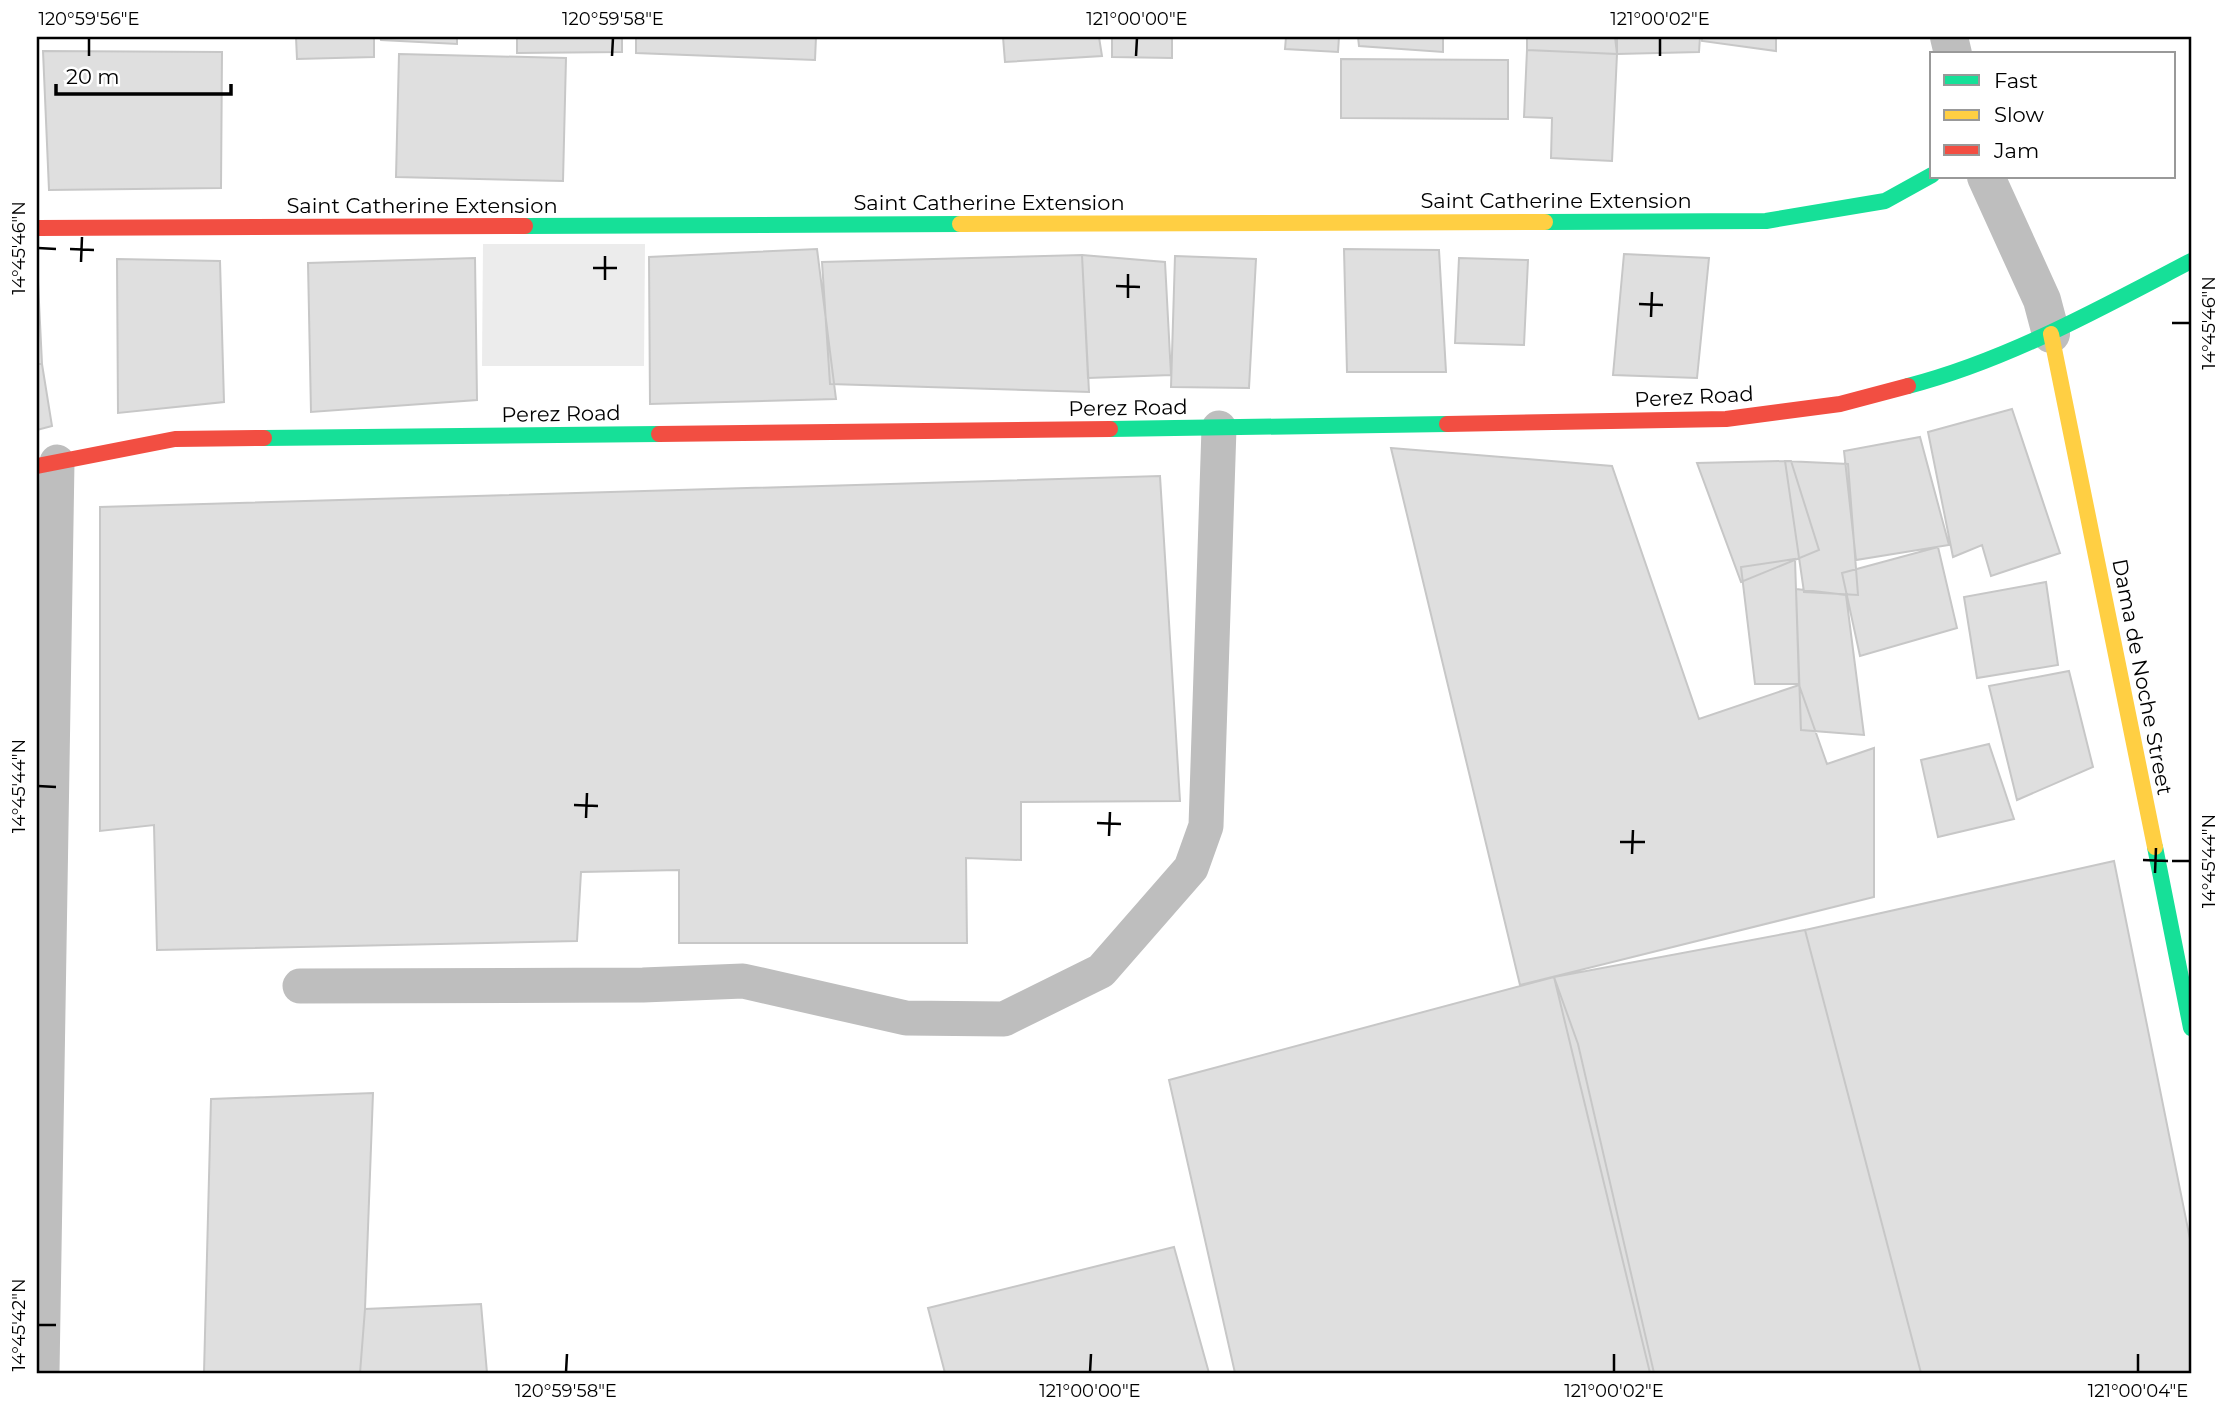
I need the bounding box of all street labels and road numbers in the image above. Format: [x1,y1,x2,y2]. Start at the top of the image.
street label: Saint Catherine Extension [1420,188,1692,213]
street label: Saint Catherine Extension [853,190,1125,215]
street label: Saint Catherine Extension [286,193,558,218]
street label: Perez Road [1634,381,1754,412]
street label: Perez Road [1068,394,1188,421]
street label: Perez Road [501,400,621,427]
street label: Dama de Noche Street [2107,557,2178,797]

